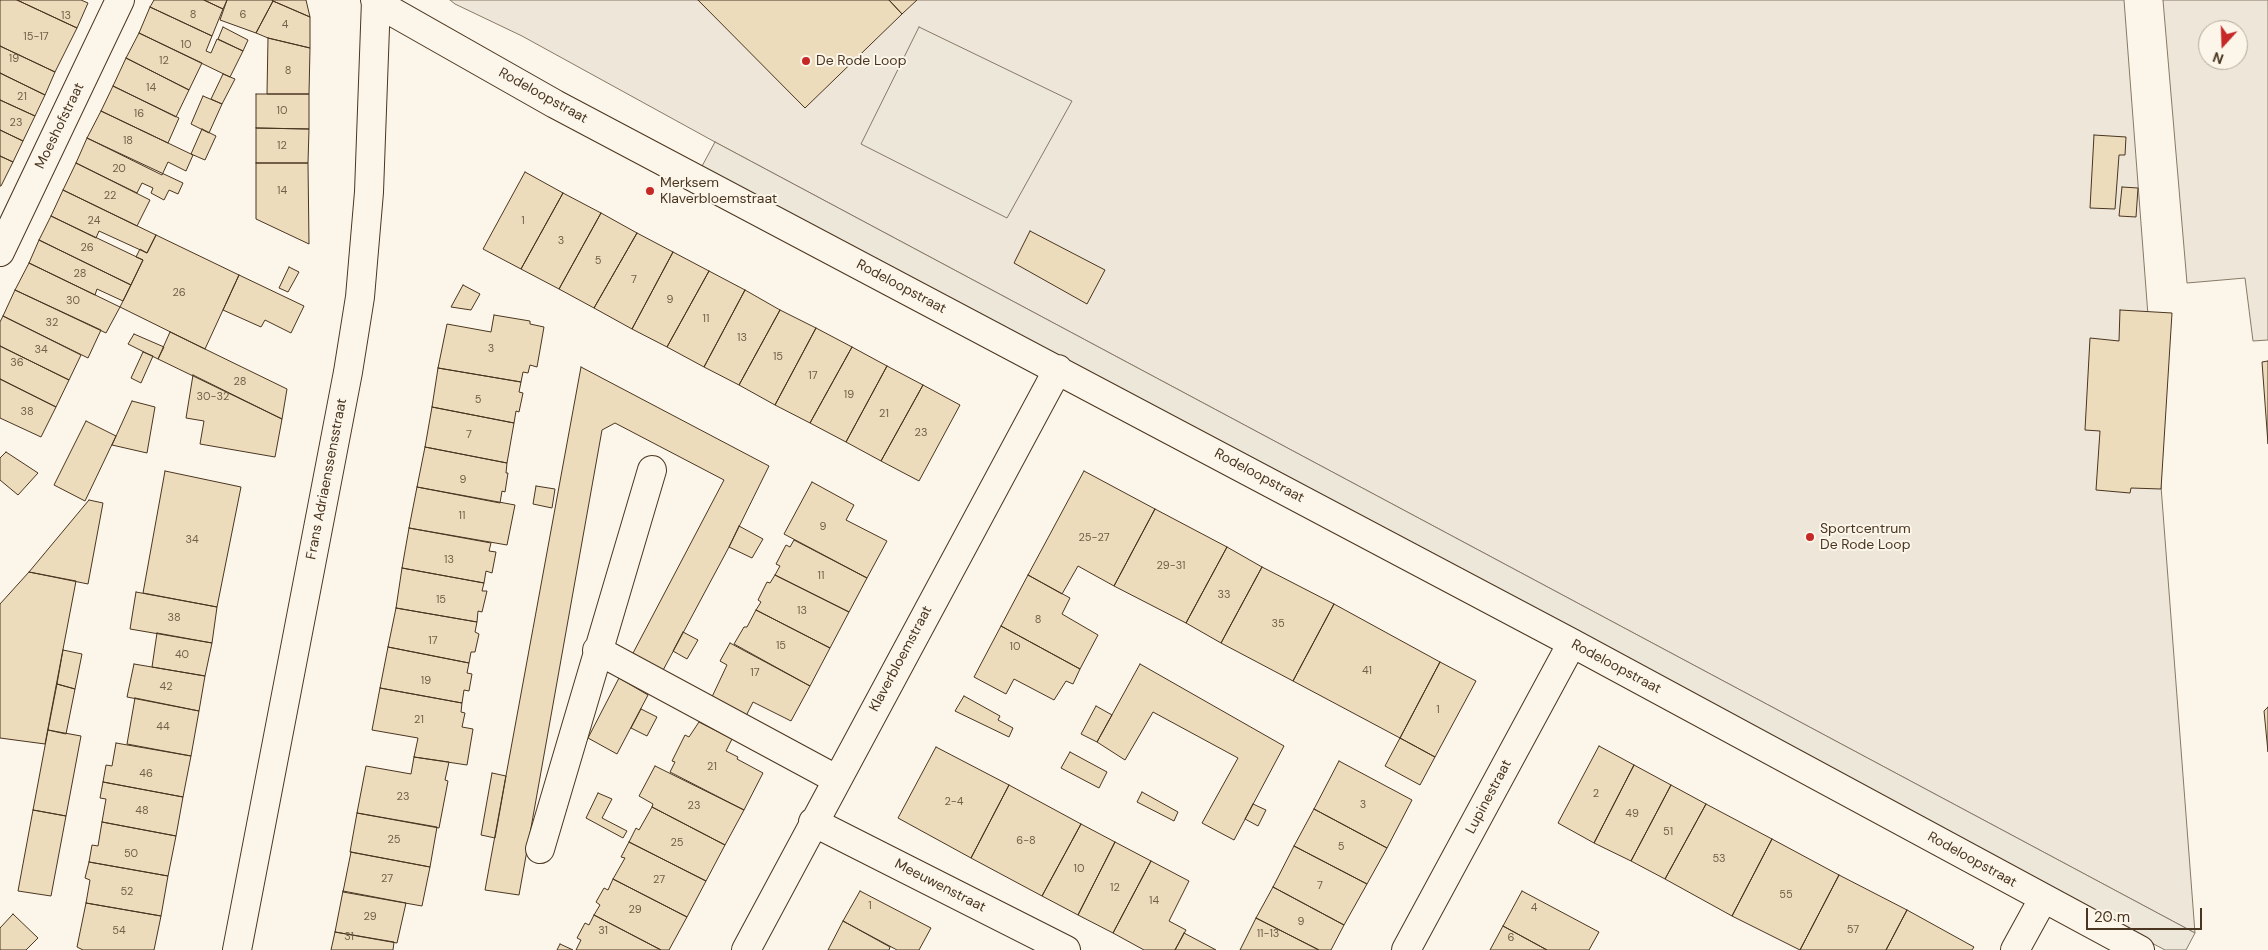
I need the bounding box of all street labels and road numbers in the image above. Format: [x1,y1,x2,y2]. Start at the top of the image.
street label: Rodeloopstraat [495,65,591,127]
street label: Moeshofstraat [32,80,88,172]
street label: Rodeloopstraat [853,256,949,318]
street label: Frans Adriaenssensstraat [303,397,351,561]
street label: Rodeloopstraat [1211,445,1307,507]
street label: Klaverbloemstraat [866,603,936,715]
street label: Rodeloopstraat [1568,636,1664,698]
street label: Lupinestraat [1462,757,1516,837]
street label: Rodeloopstraat [1924,829,2020,891]
street label: Meeuwenstraat [892,856,988,916]

